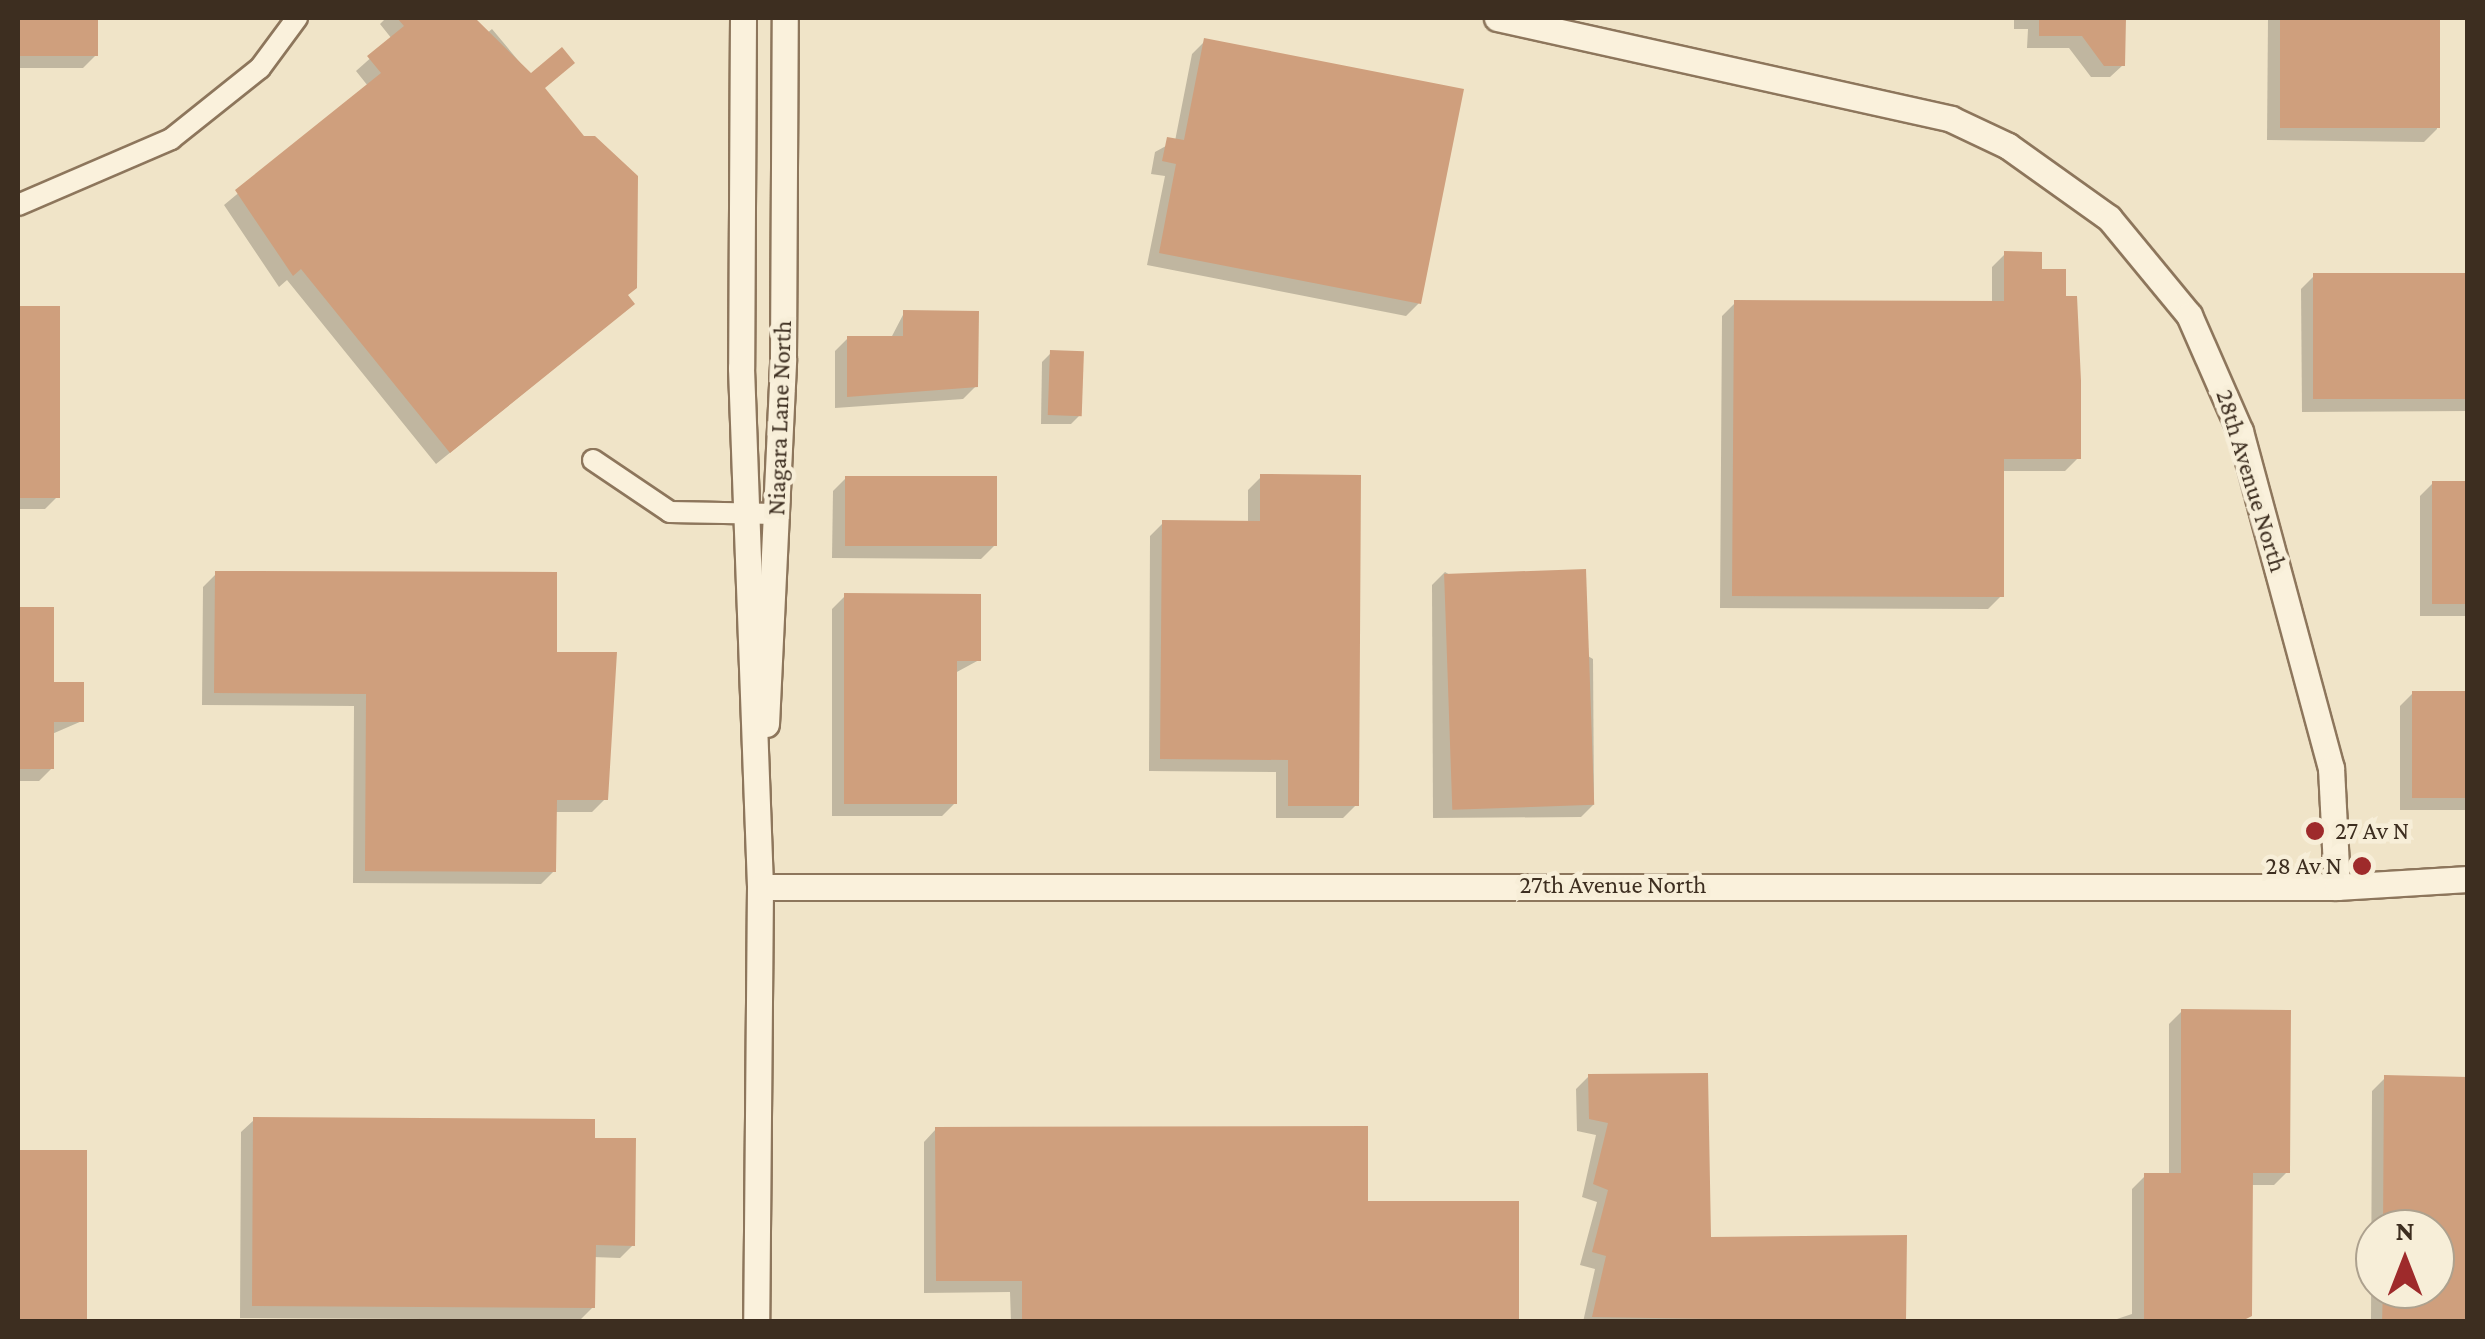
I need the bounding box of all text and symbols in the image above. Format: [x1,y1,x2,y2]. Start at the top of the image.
street label: Niagara Lane North [762,320,798,516]
street label: 28th Avenue North [2209,386,2293,576]
place label: 27 Av N [2335,816,2409,846]
marker: 27 Av N [2304,820,2326,842]
place label: 28 Av N [2266,851,2342,881]
marker: 28 Av N [2351,855,2373,877]
street label: 27th Avenue North [1520,870,1706,900]
north arrow [2355,1209,2455,1309]
text: N [2395,1215,2415,1246]

